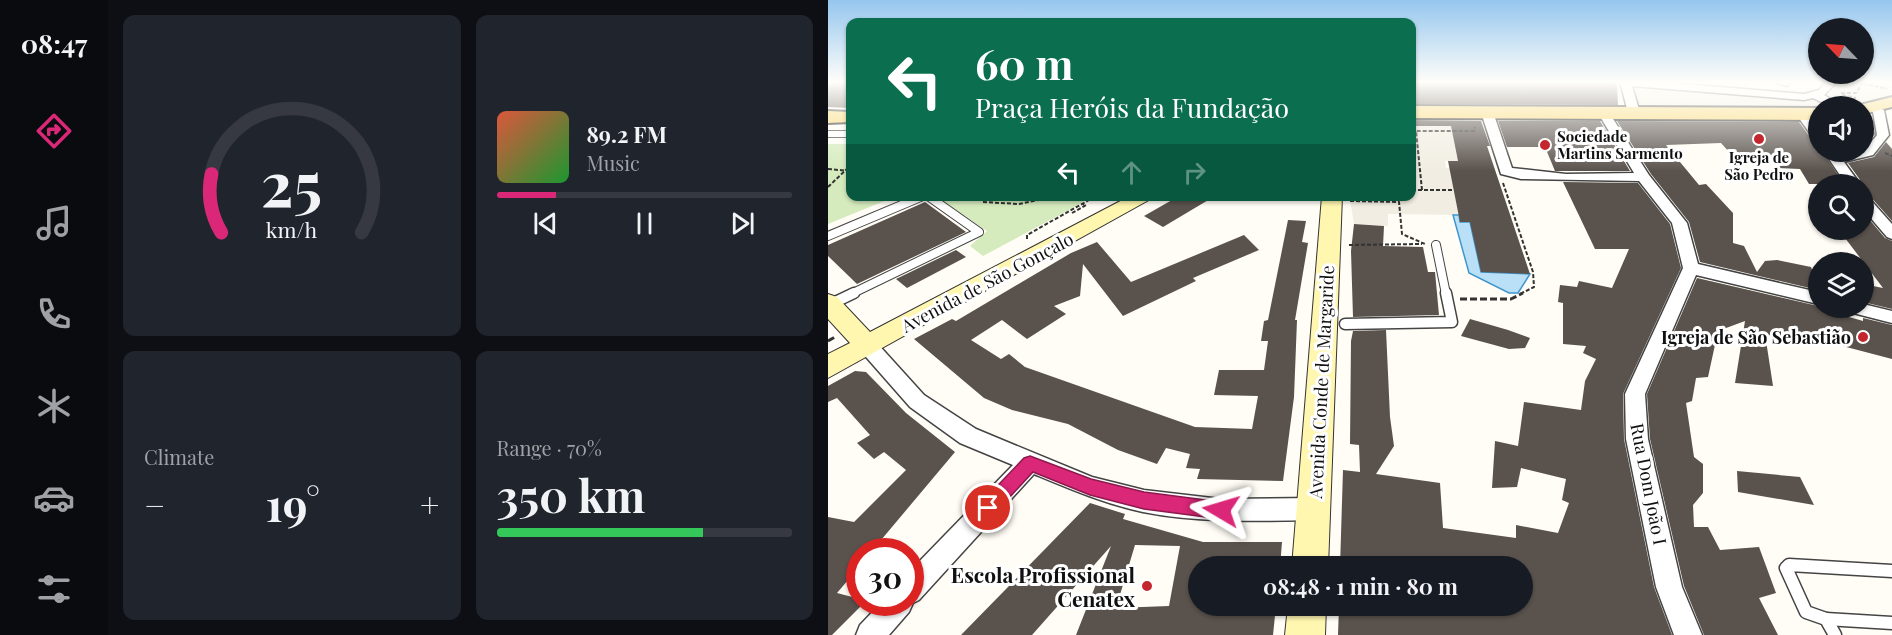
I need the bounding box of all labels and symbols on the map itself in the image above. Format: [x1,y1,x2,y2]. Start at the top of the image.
north arrow [1808,18,1874,84]
place label: Sociedade Martins Sarmento [1557,126,1683,163]
marker: Igreja de São Pedro [1752,132,1766,146]
marker: Sociedade Martins Sarmento [1538,138,1552,152]
place label: Igreja de São Pedro [1724,147,1794,184]
street label: Avenida de São Gonçalo [896,226,1077,338]
street label: Avenida Conde de Margaride [1303,265,1339,500]
place label: Igreja de São Sebastião [1661,325,1851,349]
marker: Igreja de São Sebastião [1856,330,1870,344]
street label: Rua Dom João I [1625,421,1673,547]
position arrow [1189,478,1253,542]
pin [962,482,1013,533]
speed limit sign: 30 [846,538,924,616]
place label: Escola Profissional Cenatex [951,560,1136,612]
marker: Escola Profissional Cenatex [1140,579,1154,593]

